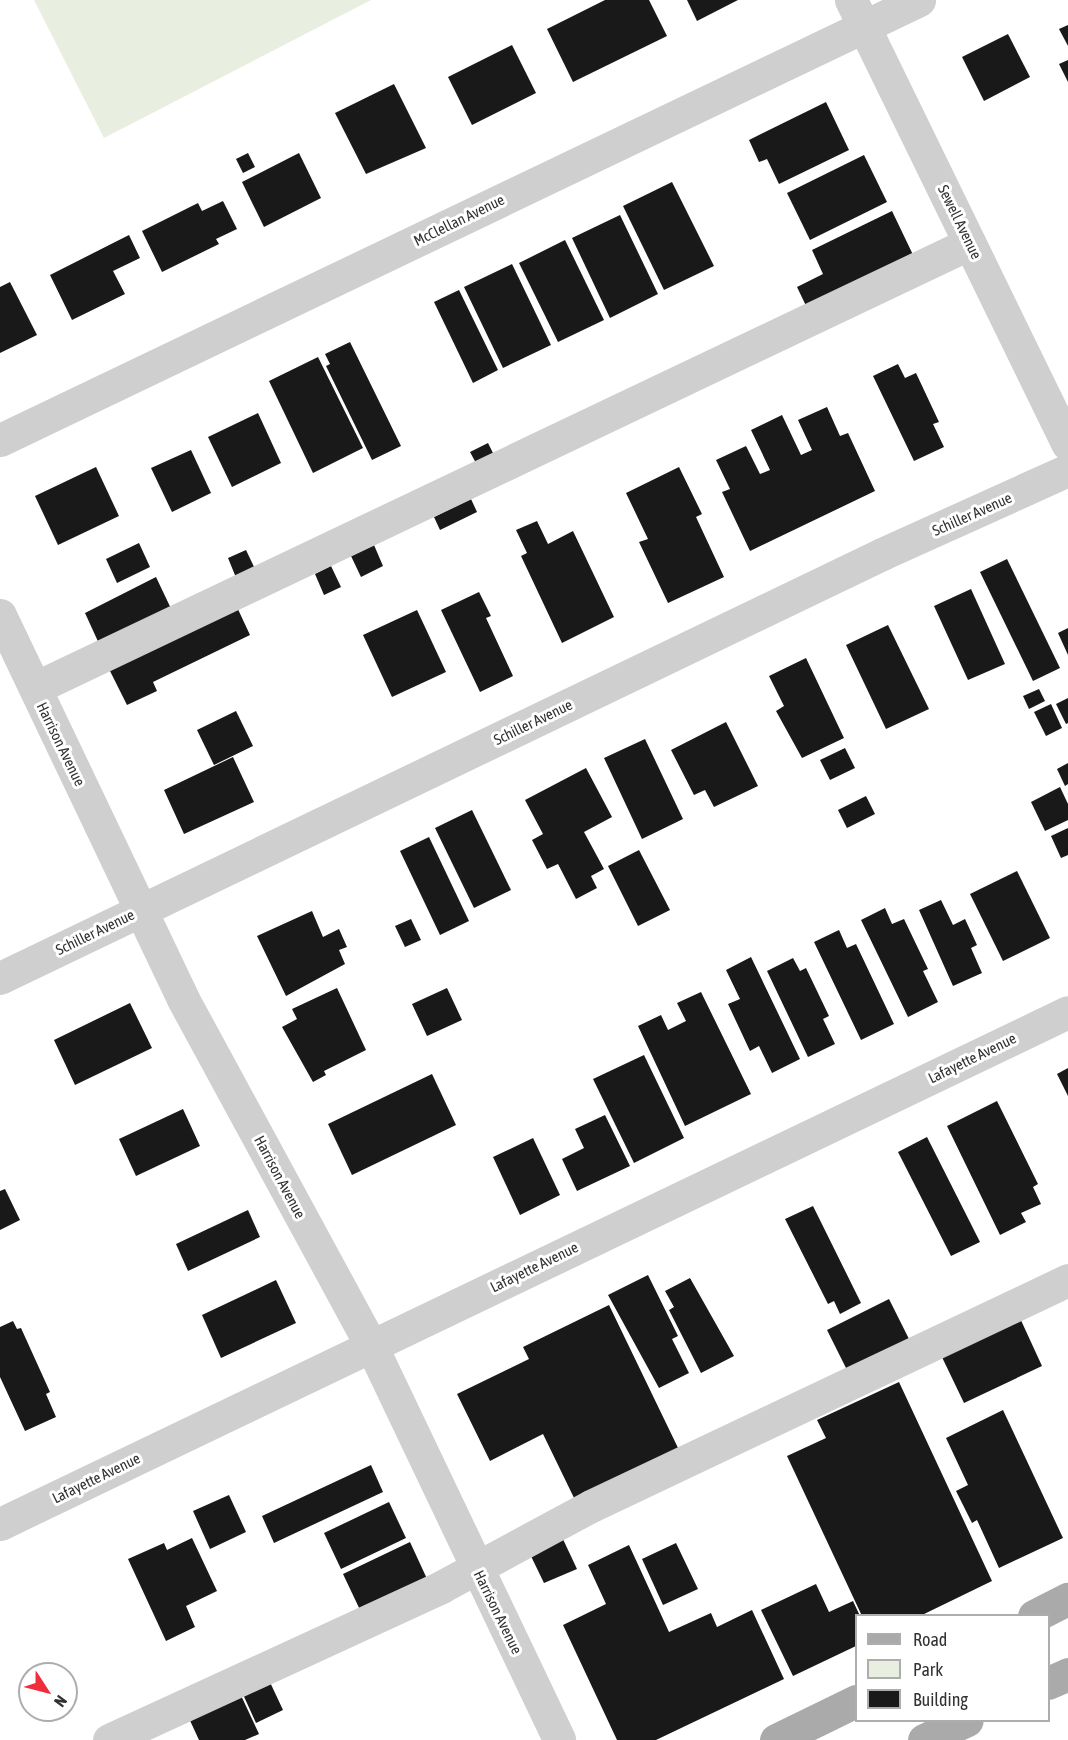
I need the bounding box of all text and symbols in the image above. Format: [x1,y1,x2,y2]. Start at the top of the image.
street label: Sewell Avenue [934,182,986,262]
street label: McClellan Avenue [411,190,507,250]
street label: Schiller Avenue [929,488,1015,540]
street label: Schiller Avenue [491,695,575,749]
street label: Harrison Avenue [33,699,89,789]
street label: Schiller Avenue [53,905,137,959]
street label: Lafayette Avenue [925,1029,1019,1087]
street label: Harrison Avenue [251,1133,309,1221]
street label: Lafayette Avenue [487,1238,581,1296]
street label: Lafayette Avenue [49,1449,143,1507]
street label: Harrison Avenue [470,1567,526,1657]
legend [855,1614,1050,1722]
text: Road [913,1629,947,1650]
text: Park [913,1659,943,1680]
north arrow [18,1662,78,1722]
text: Building [913,1689,968,1710]
text: N [51,1692,71,1711]

